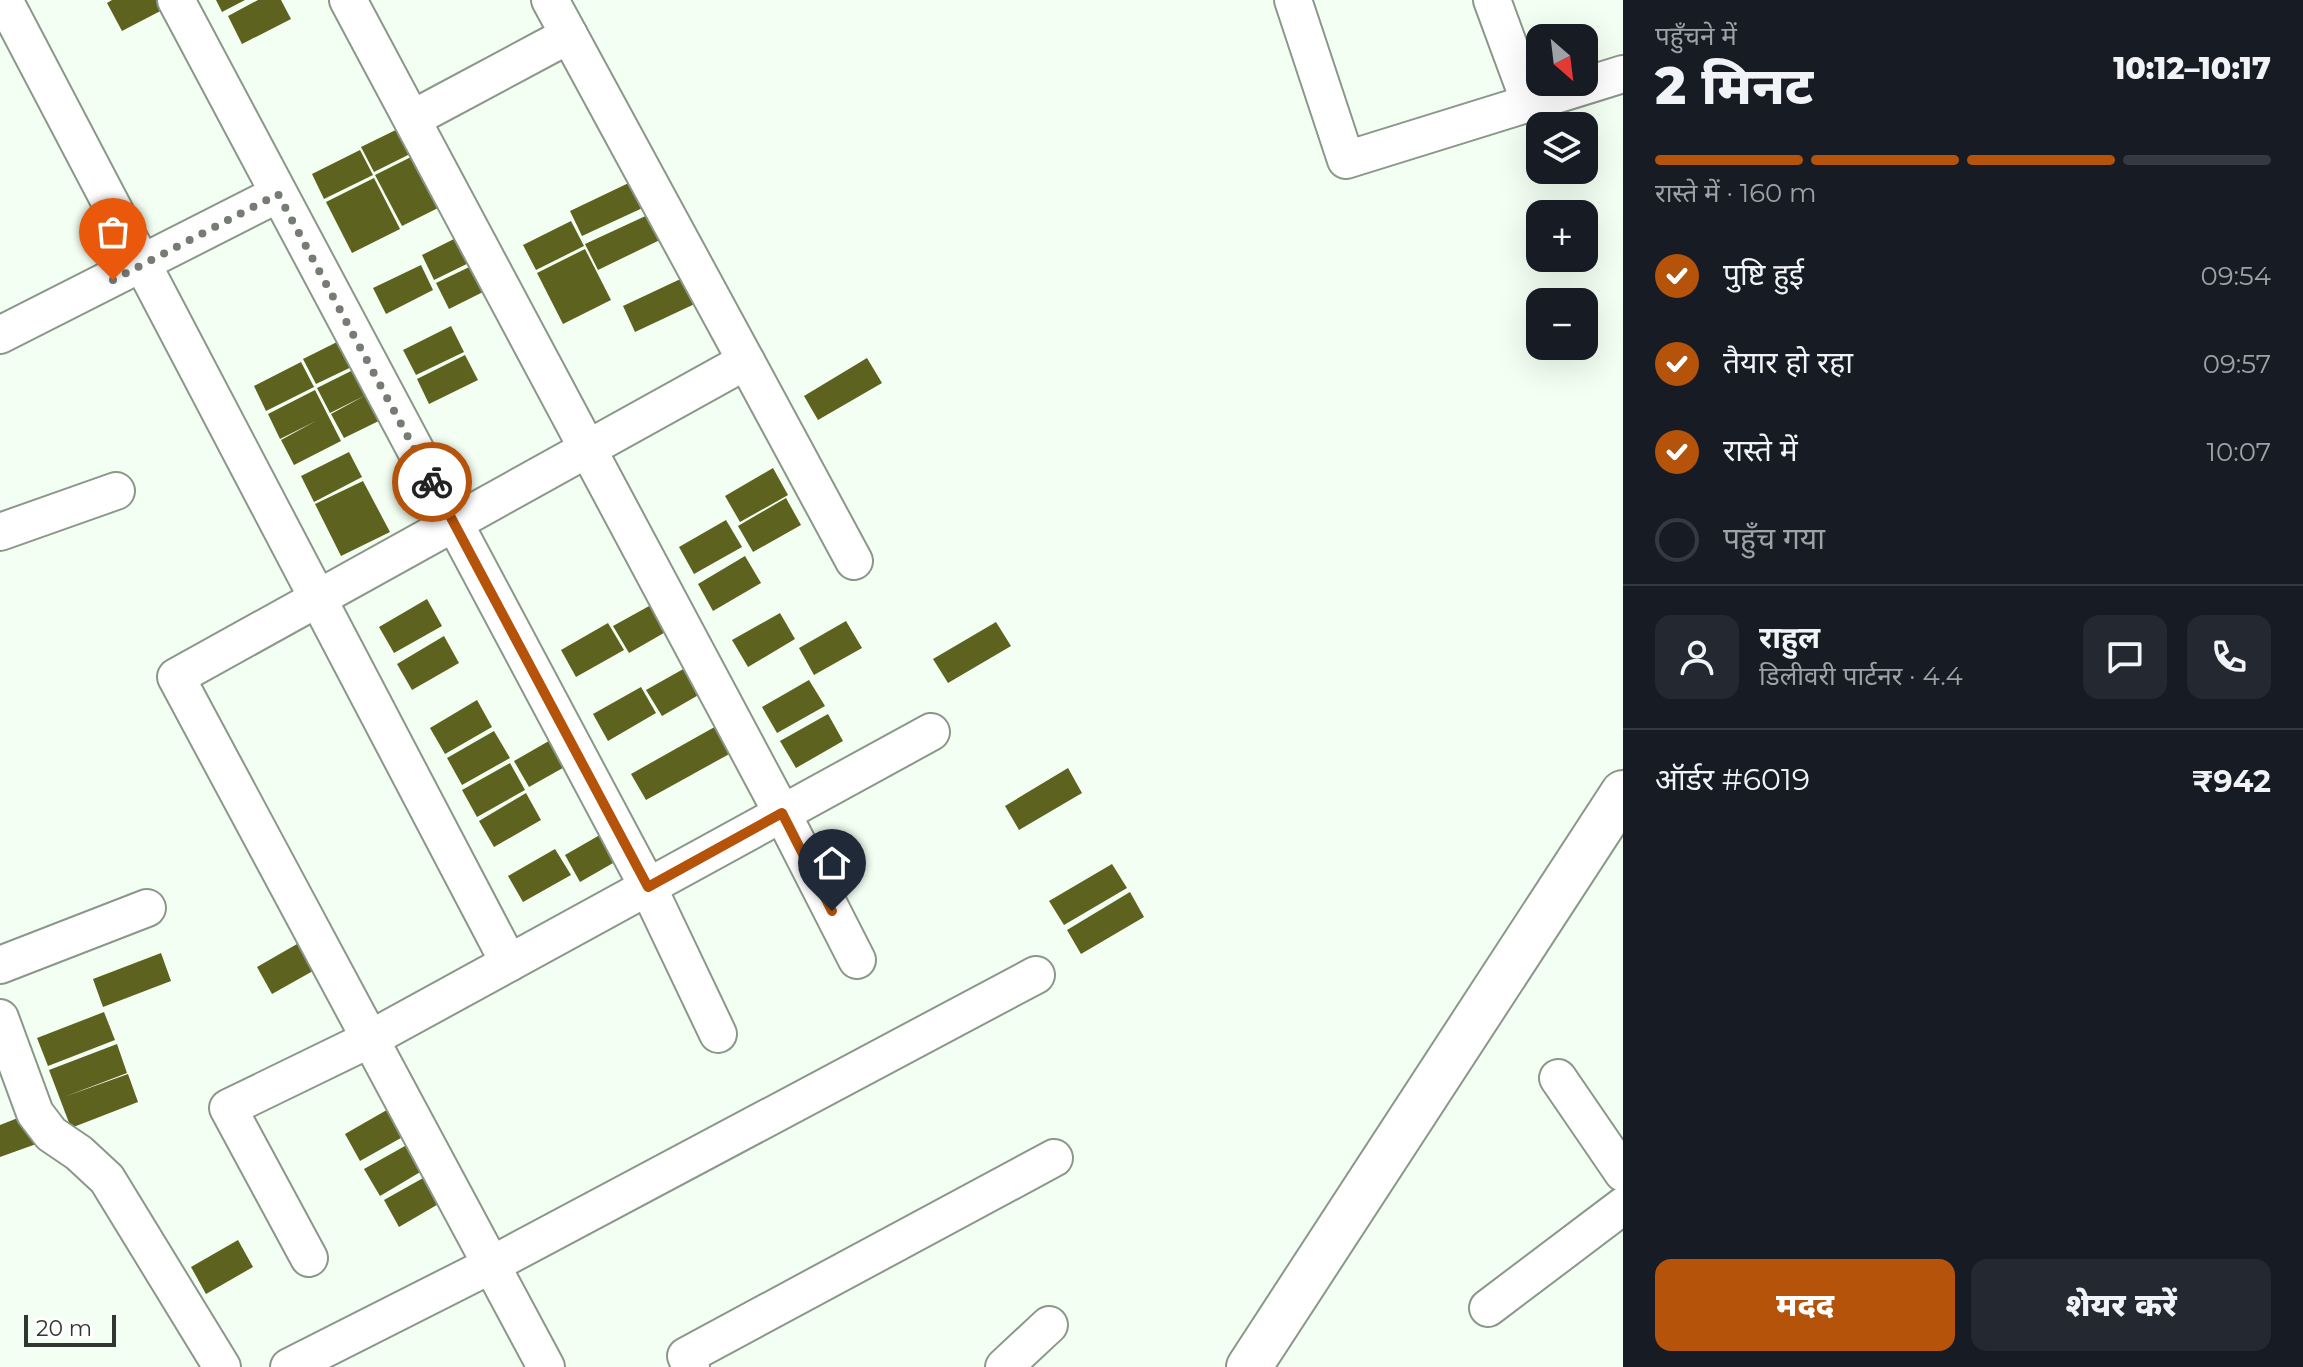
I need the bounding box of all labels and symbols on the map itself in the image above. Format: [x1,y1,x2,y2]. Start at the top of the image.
north arrow [1526,24,1598,96]
pin [79,198,147,280]
courier [392,442,472,522]
pin [798,829,866,911]
scale bar [24,1311,116,1347]

